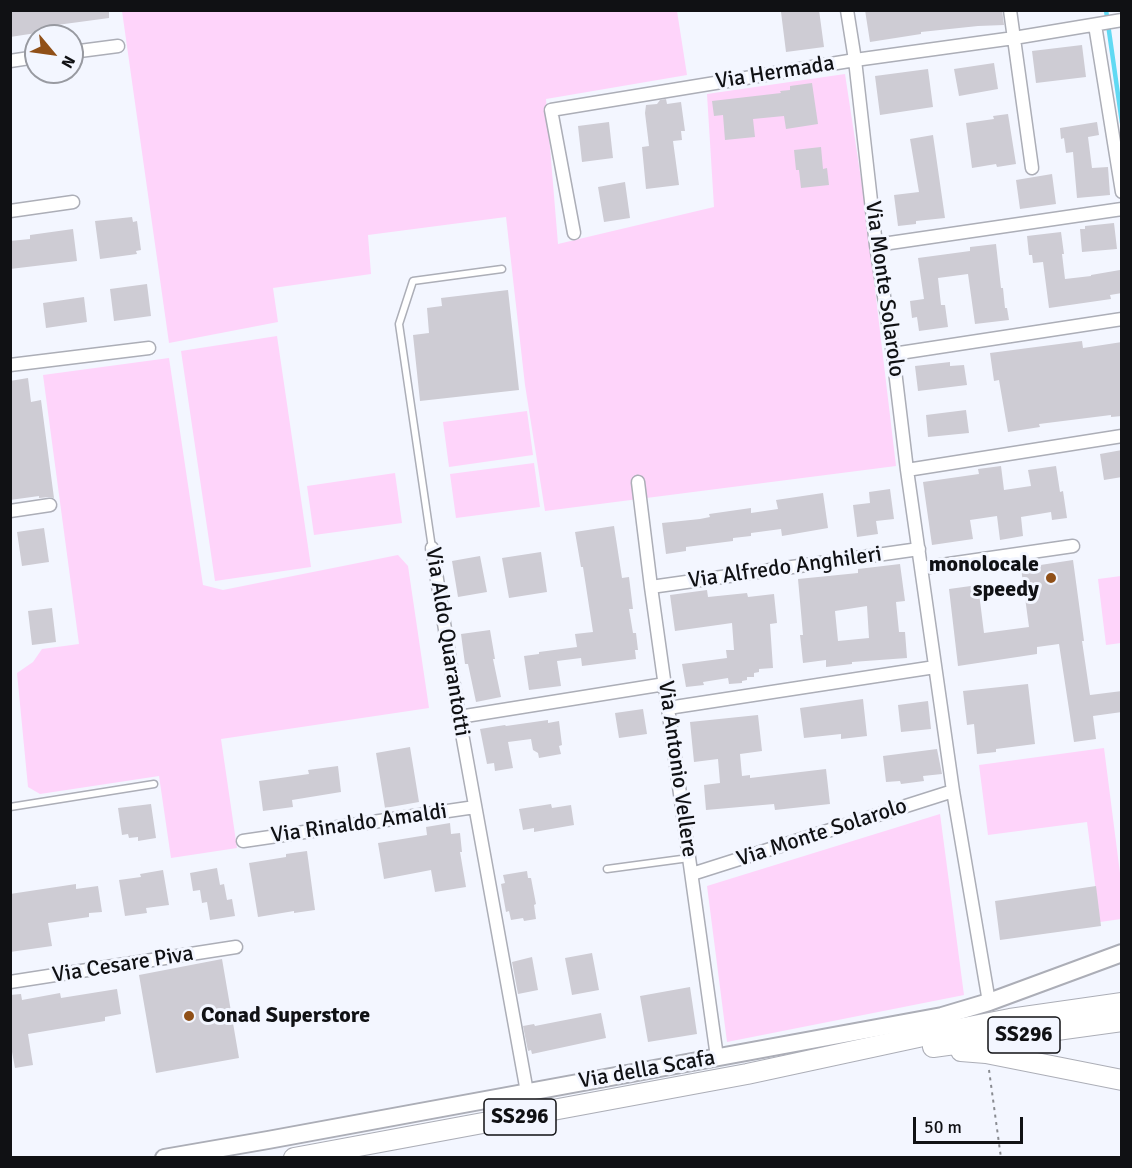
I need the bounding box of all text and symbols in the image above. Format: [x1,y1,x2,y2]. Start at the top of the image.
north arrow [24,24,84,84]
street label: Via Hermada [714,51,836,95]
text: N [57,52,79,71]
street label: Via Monte Solarolo [859,199,909,379]
street label: Via Alfredo Anghileri [687,541,883,595]
street label: Via Aldo Quarantotti [419,546,475,738]
place label: monolocale speedy [929,552,1039,604]
marker: monolocale speedy [1044,571,1058,585]
street label: Via Antonio Vellere [652,679,702,859]
street label: Via Monte Solarolo [734,793,910,873]
street label: Via Rinaldo Amaldi [269,799,449,849]
street label: Via Cesare Piva [51,941,195,989]
place label: Conad Superstore [201,1003,370,1029]
marker: Conad Superstore [182,1009,196,1023]
road number: SS296 [988,1017,1060,1053]
street label: Via della Scafa [577,1045,717,1095]
road number: SS296 [484,1099,556,1135]
scale bar [916,1105,1026,1143]
text: 50 m [924,1116,962,1138]

